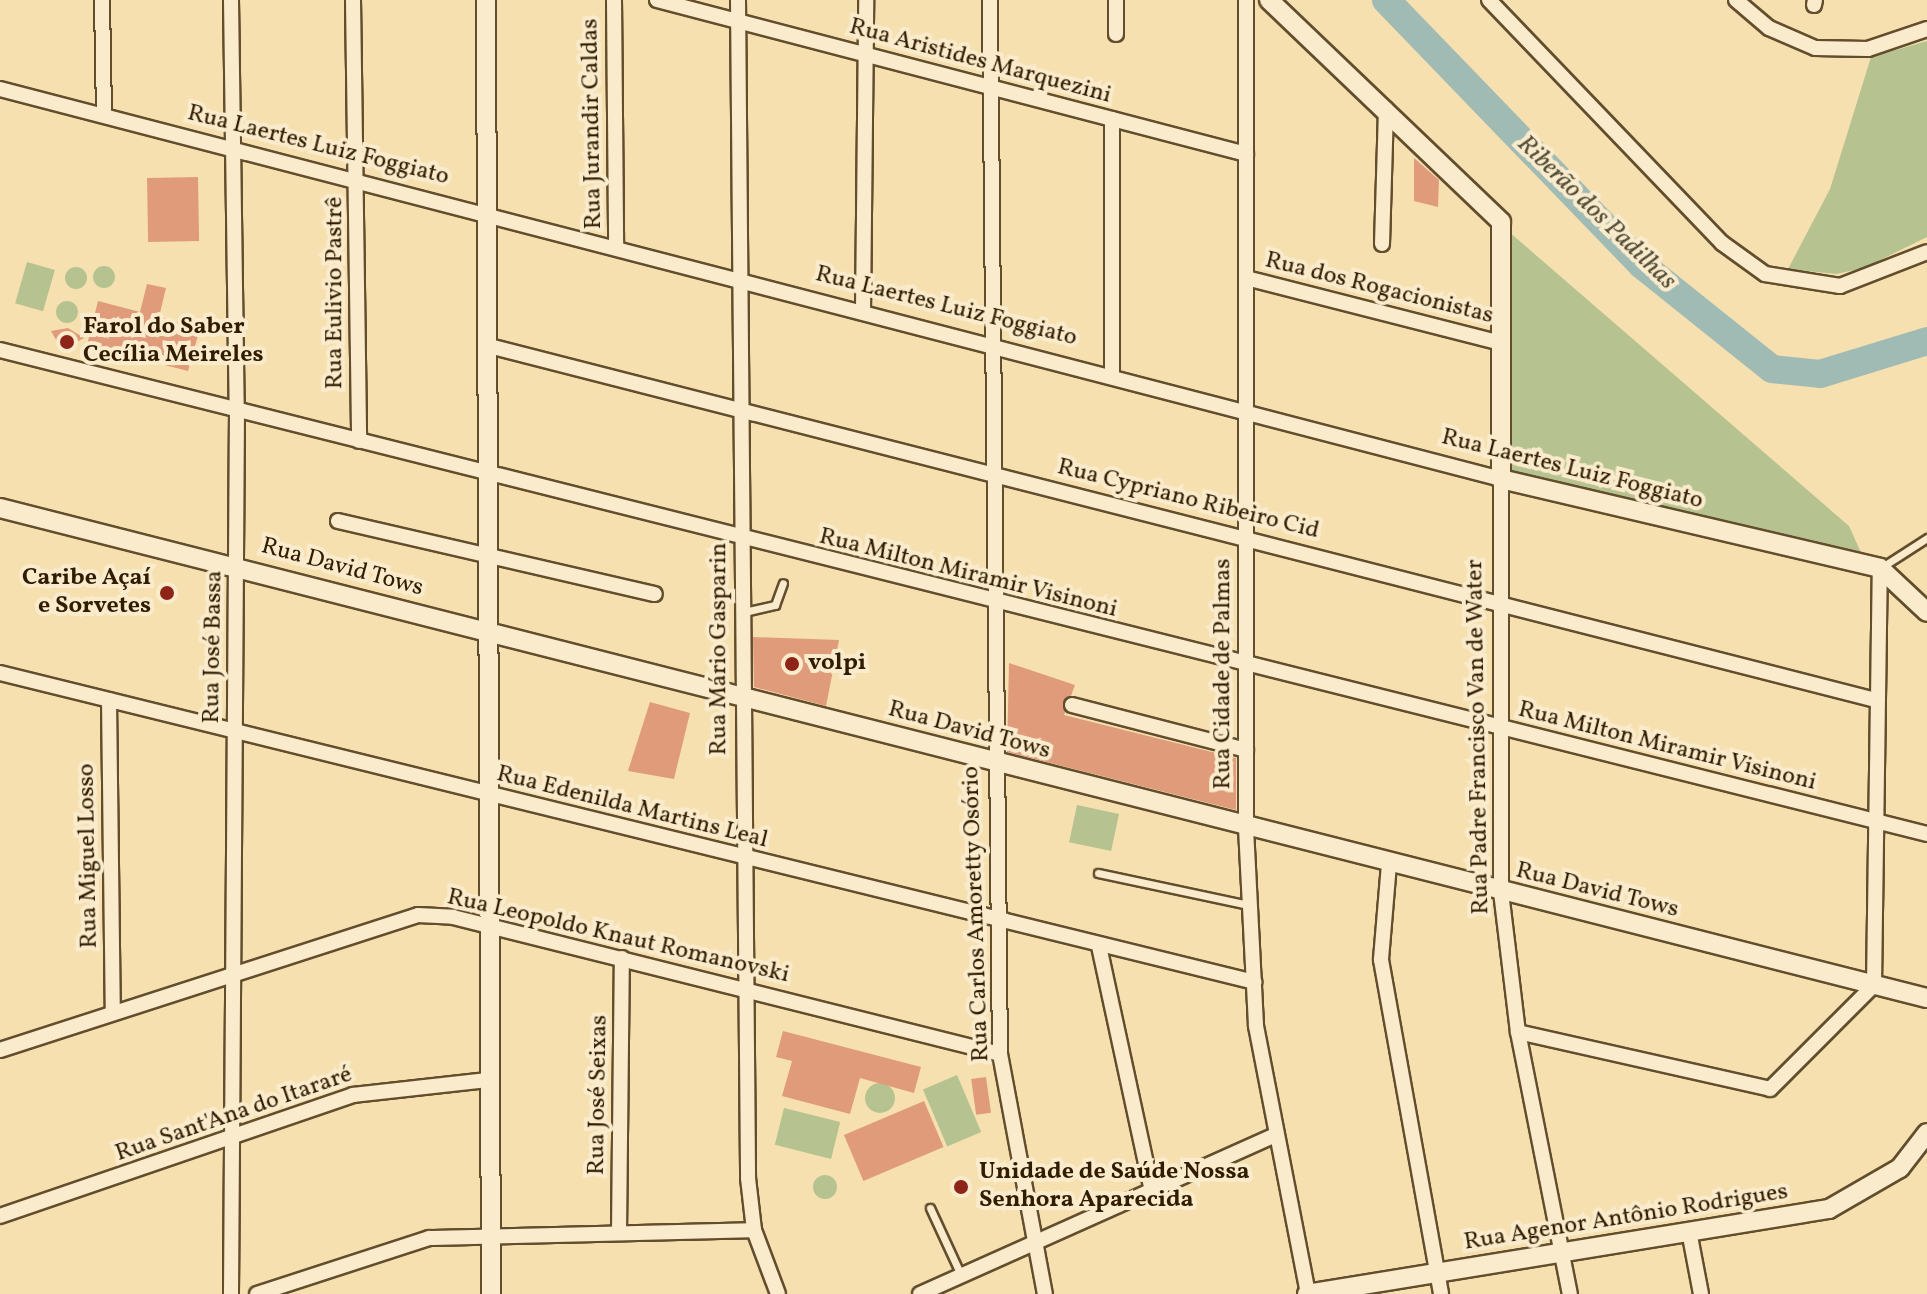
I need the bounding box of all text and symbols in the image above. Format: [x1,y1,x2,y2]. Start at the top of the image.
street label: Rua Aristides Marquezini [846,13,1114,111]
street label: Rua Jurandir Caldas [577,18,609,230]
street label: Rua Laertes Luiz Foggiato [184,100,452,192]
water label: Riberão dos Padilhas [1510,129,1682,297]
street label: Rua Eulivio Pastrê [322,197,350,389]
street label: Rua dos Rogacionistas [1262,247,1496,331]
street label: Rua Laertes Luiz Foggiato [812,261,1080,353]
place label: Farol do Saber Cecília Meireles [83,314,264,370]
marker: Farol do Saber Cecília Meireles [58,333,76,351]
street label: Rua Laertes Luiz Foggiato [1438,424,1706,516]
street label: Rua Cypriano Ribeiro Cid [1054,454,1322,546]
street label: Rua Milton Miramir Visinoni [816,523,1120,625]
street label: Rua David Tows [257,532,427,604]
street label: Rua Mário Gasparin [706,543,734,755]
street label: Rua Cidade de Palmas [1210,558,1238,790]
street label: Rua Padre Francisco Van de Water [1461,558,1497,916]
place label: Caribe Açaí e Sorvetes [22,565,151,621]
street label: Rua José Bassa [198,570,230,724]
marker: Caribe Açaí e Sorvetes [158,584,176,602]
place label: volpi [808,650,866,678]
marker: volpi [783,655,801,673]
street label: Rua David Tows [884,695,1054,767]
street label: Rua Milton Miramir Visinoni [1515,696,1819,798]
street label: Rua Edenilda Martins Leal [493,760,771,856]
street label: Rua Miguel Losso [73,763,105,949]
street label: Rua Carlos Amoretty Osório [957,765,997,1063]
street label: Rua David Tows [1512,857,1682,925]
street label: Rua Leopoldo Knaut Romanovski [444,884,792,990]
street label: Rua José Seixas [583,1015,615,1175]
street label: Rua Sant'Ana do Itararé [112,1061,356,1169]
place label: Unidade de Saúde Nossa Senhora Aparecida [979,1159,1250,1215]
marker: Unidade de Saúde Nossa Senhora Aparecida [950,1176,972,1198]
street label: Rua Agenor Antônio Rodrigues [1462,1178,1790,1258]

